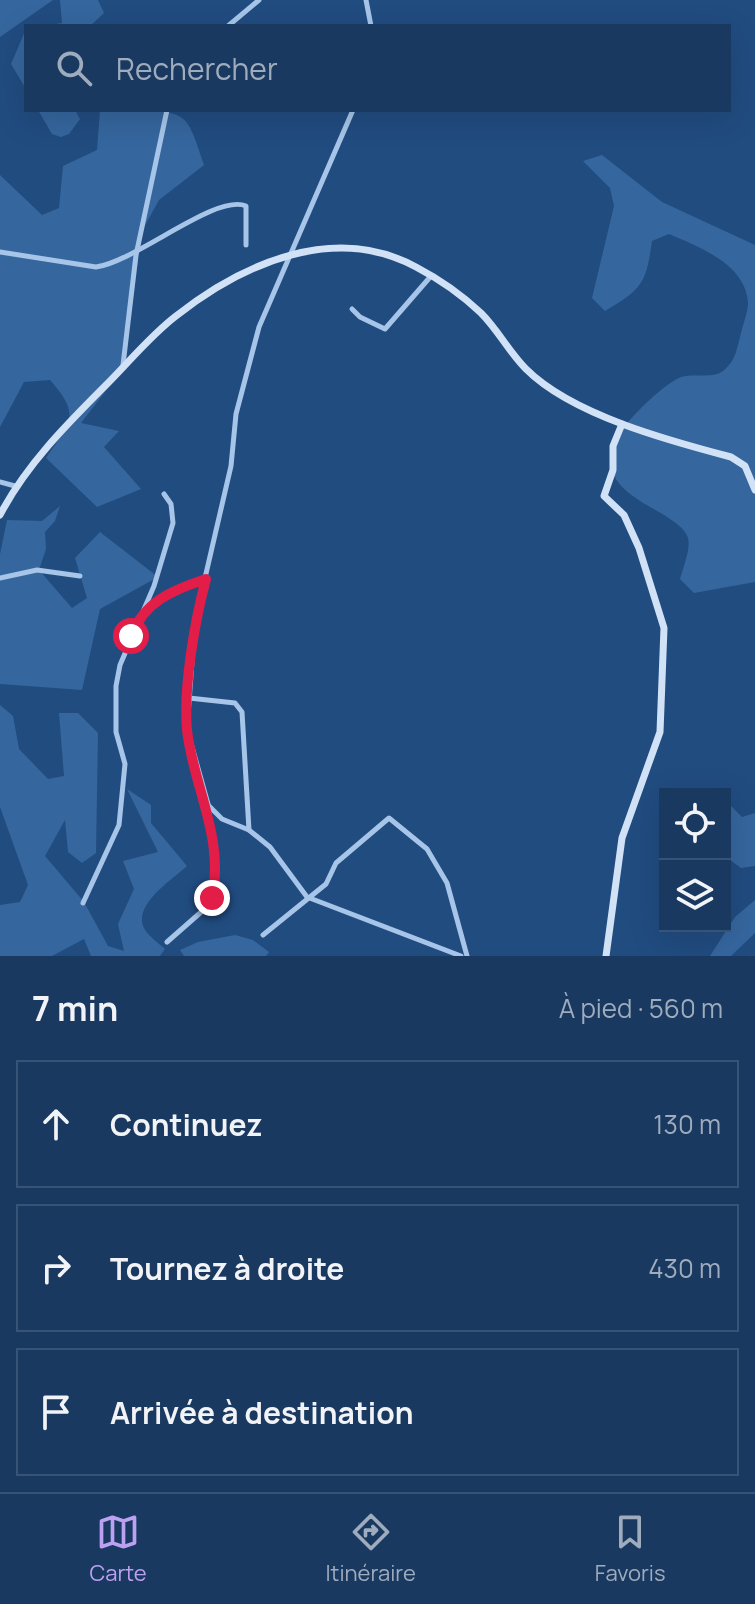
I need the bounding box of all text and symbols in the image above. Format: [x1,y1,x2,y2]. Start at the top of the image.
search box [24,24,731,112]
icon: search [52,46,96,90]
text: Rechercher [116,48,278,89]
route start [113,618,149,654]
map controls [659,788,731,932]
button: locate [659,788,731,860]
button: layers [659,860,731,932]
route end [194,880,230,916]
text: 7 min [32,985,118,1031]
text: À pied · 560 m [559,990,723,1026]
icon: ahead [34,1102,78,1146]
text: Continuez [110,1104,262,1145]
text: 130 m [653,1106,721,1142]
icon: right [34,1246,78,1290]
text: Tournez à droite [110,1248,344,1289]
text: 430 m [648,1250,721,1286]
icon: arrive [34,1390,78,1434]
text: Arrivée à destination [110,1392,413,1433]
tab: Carte [89,1510,147,1588]
tab: Itinéraire [325,1510,416,1588]
tab: Favoris [595,1510,666,1588]

